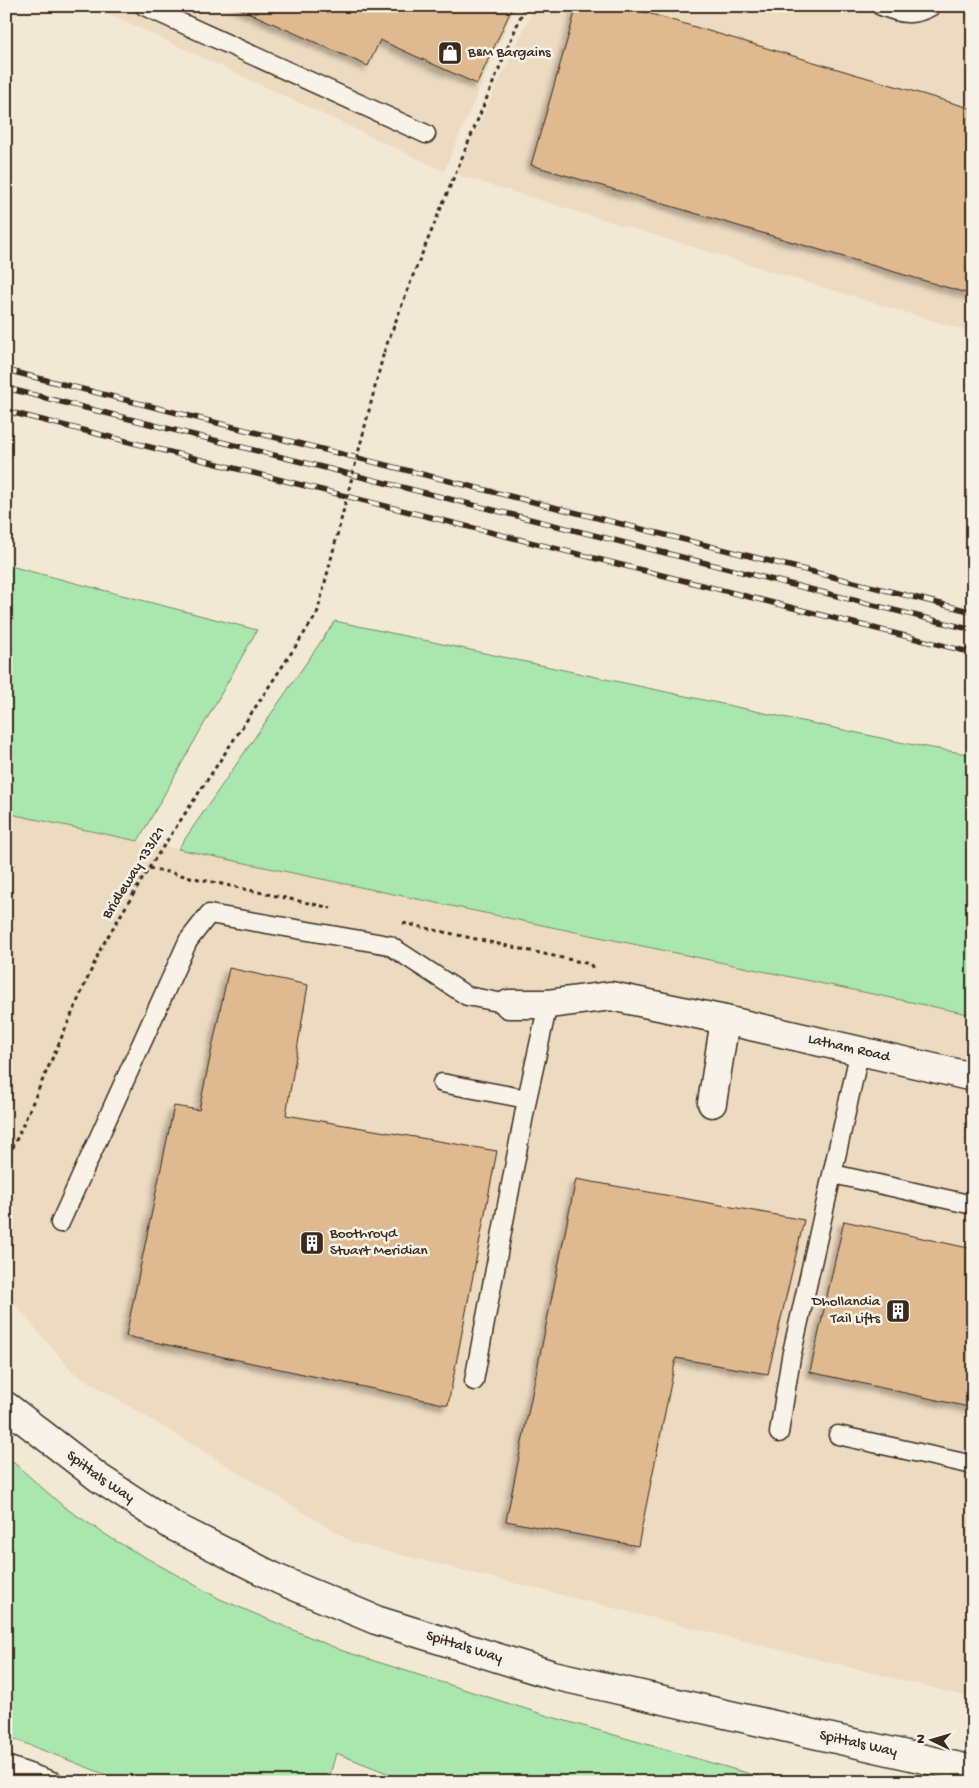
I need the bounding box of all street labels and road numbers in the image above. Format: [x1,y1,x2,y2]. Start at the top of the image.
street label: Bridleway 133/21 [98,823,170,923]
street label: Latham Road [806,1030,893,1067]
street label: Spittals Way [63,1447,138,1508]
street label: Spittals Way [424,1627,505,1668]
street label: Spittals Way [818,1727,899,1762]

